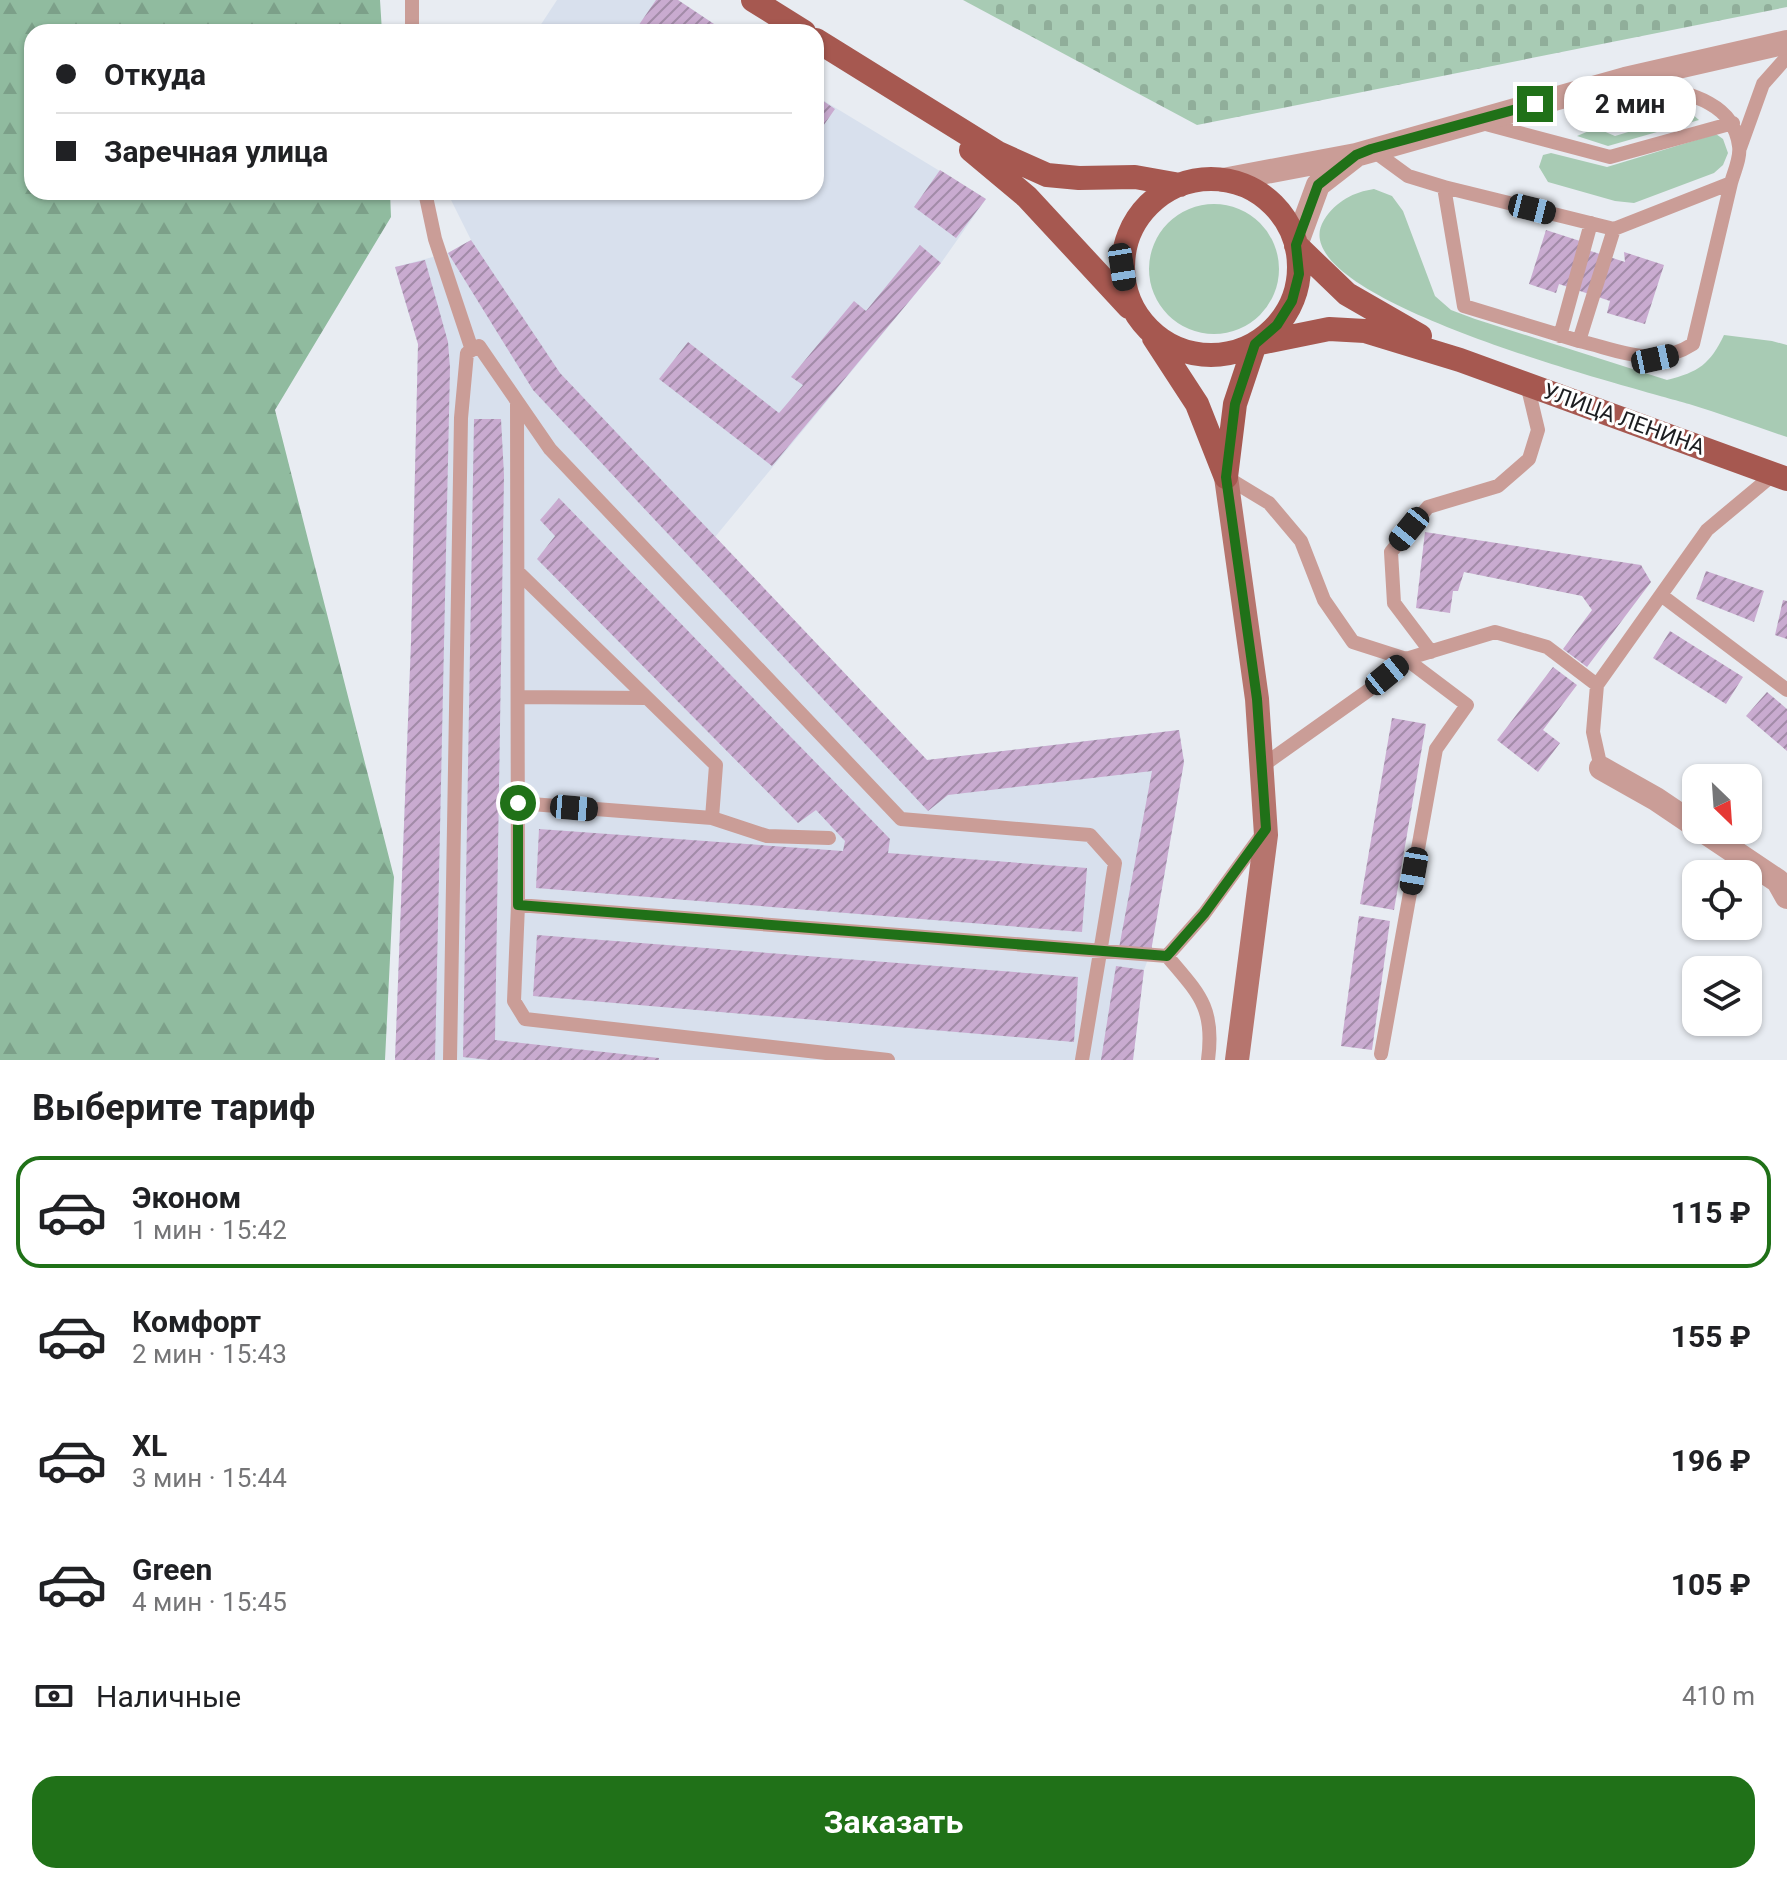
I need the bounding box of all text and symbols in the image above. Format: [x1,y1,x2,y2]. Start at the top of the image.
text: Откуда [104,57,206,92]
callout: 2 мин [1563,76,1695,132]
route end [1517,86,1553,122]
text: 2 мин [1595,89,1665,119]
text: Заречная улица [104,134,328,169]
car [1506,192,1558,226]
car [1106,241,1138,293]
car [1629,342,1681,376]
street label: УЛИЦА ЛЕНИНА [1540,378,1709,460]
car [1385,503,1433,555]
car [1361,651,1413,699]
north arrow [1682,764,1762,844]
map controls [1682,764,1762,1036]
route start [500,785,536,821]
car [549,794,599,822]
car [1398,845,1430,897]
button: locate [1682,860,1762,940]
button: layers [1682,956,1762,1036]
text: Выберите тариф [32,1087,315,1129]
icon: car [36,1176,108,1248]
text: Эконом [132,1180,241,1215]
text: 115 ₽ [1671,1195,1751,1230]
text: 1 мин · 15:42 [132,1215,287,1245]
icon: car [36,1300,108,1372]
text: Комфорт [132,1304,261,1339]
text: 155 ₽ [1671,1319,1751,1354]
text: 2 мин · 15:43 [132,1339,287,1369]
icon: car [36,1424,108,1496]
text: XL [132,1428,167,1463]
text: 196 ₽ [1671,1443,1751,1478]
text: 3 мин · 15:44 [132,1463,287,1493]
icon: car [36,1548,108,1620]
text: Green [132,1552,212,1587]
text: 105 ₽ [1671,1567,1751,1602]
text: 4 мин · 15:45 [132,1587,287,1617]
icon: cash [32,1674,76,1718]
text: Наличные [96,1679,241,1714]
text: 410 m [1682,1681,1755,1711]
button: Заказать [32,1776,1755,1868]

